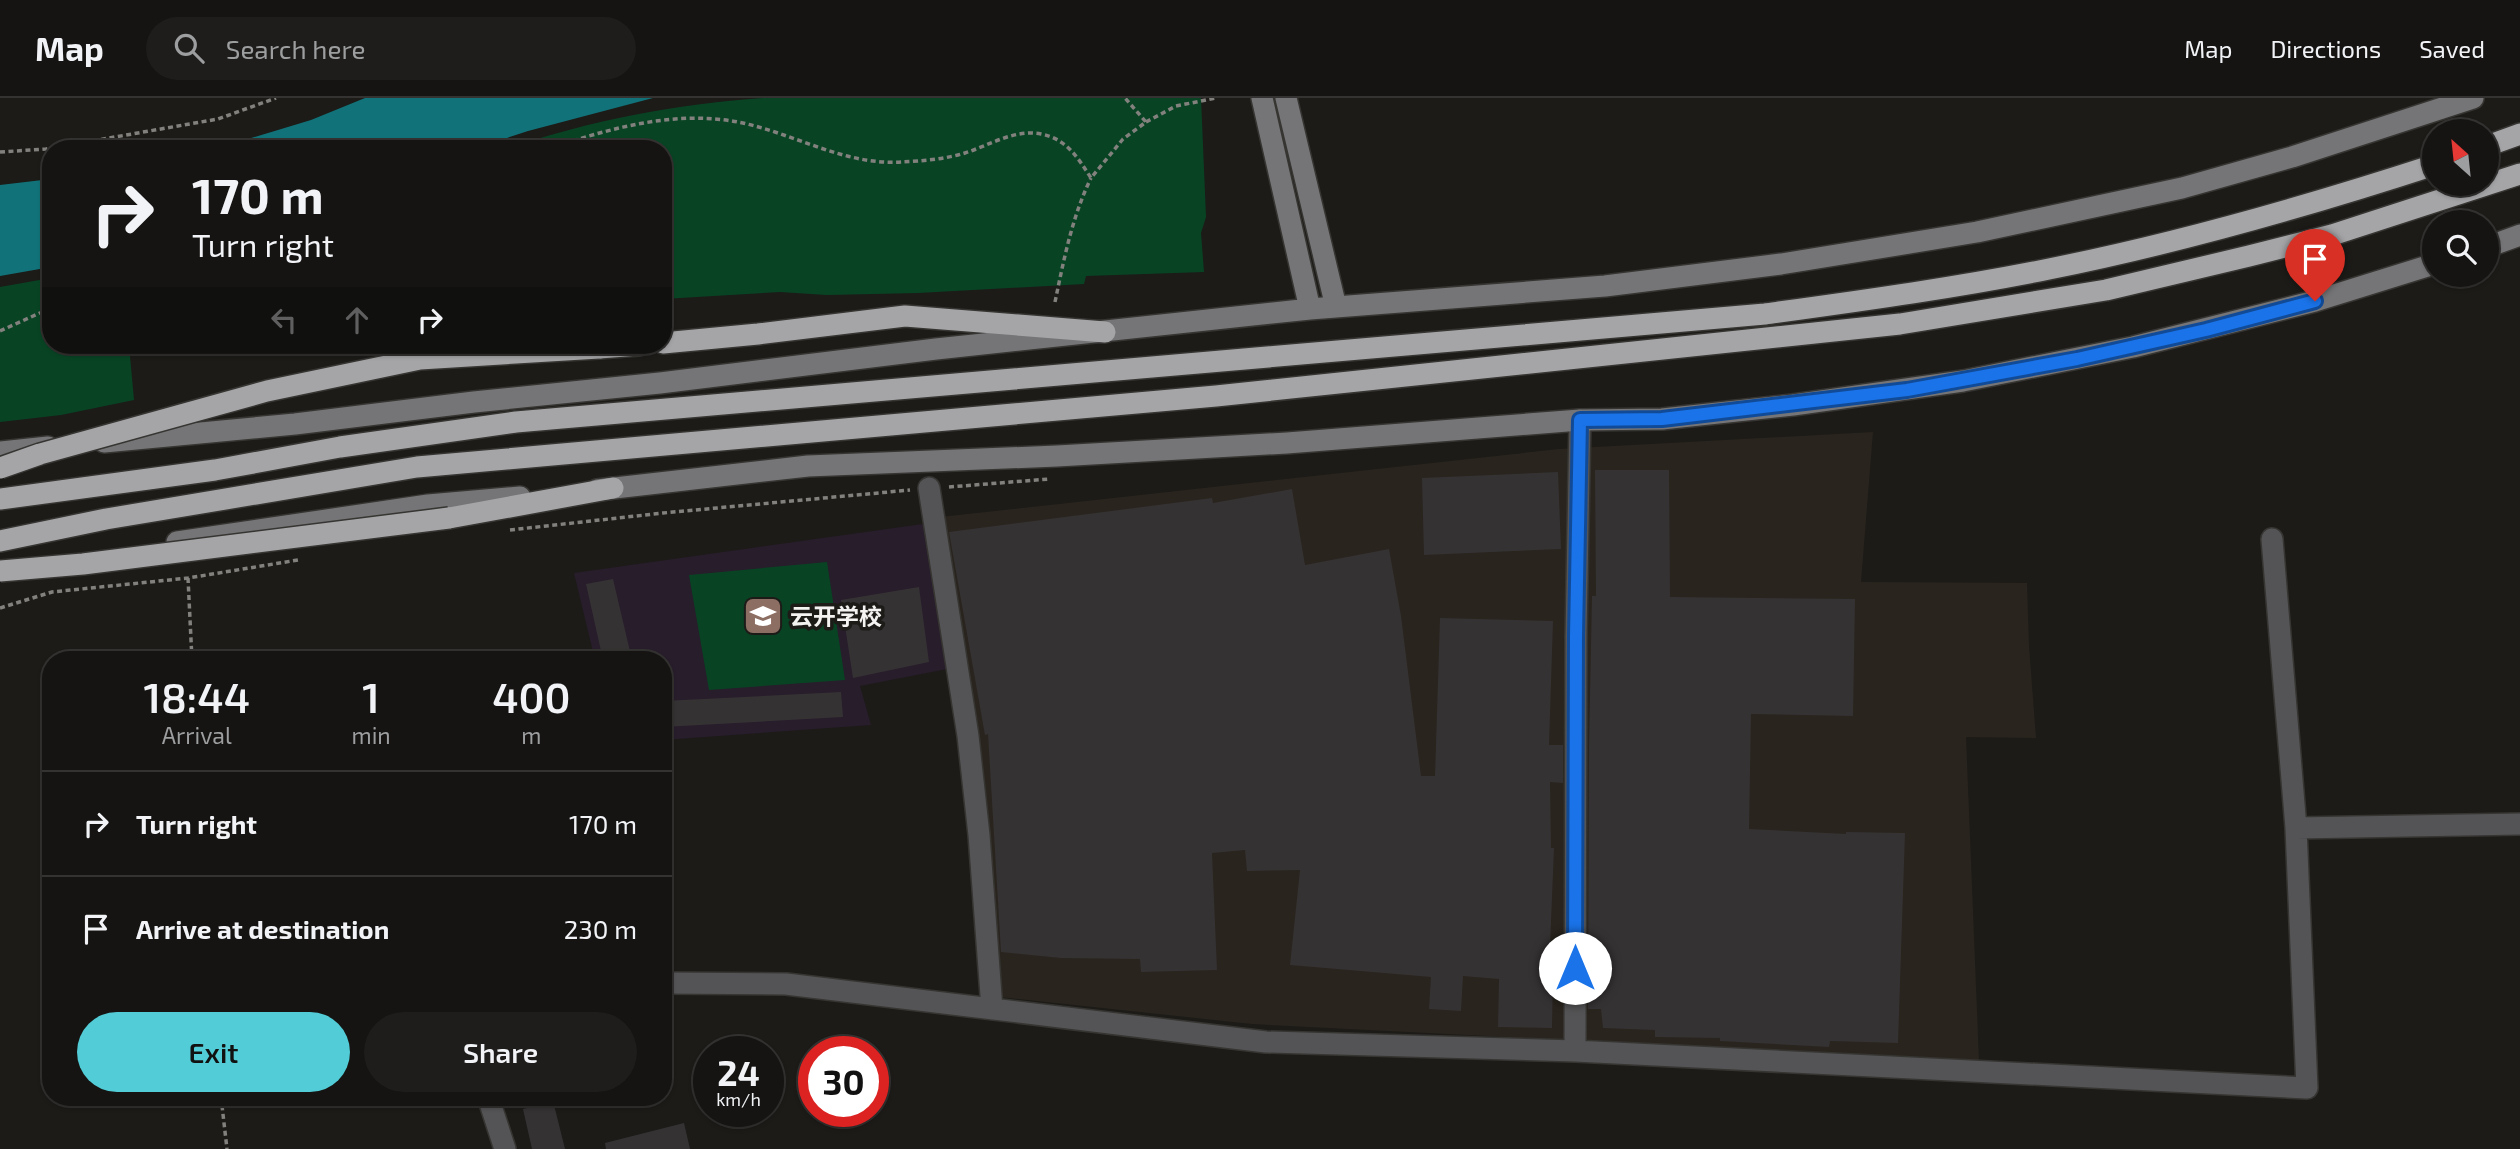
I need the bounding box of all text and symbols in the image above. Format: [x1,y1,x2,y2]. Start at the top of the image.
search box [146,17,636,80]
text: Map [35,28,104,68]
icon: search [170,29,208,67]
text: Search here [226,33,365,64]
text: Map [2184,34,2232,63]
text: Directions [2270,34,2381,63]
text: Saved [2419,34,2485,63]
north arrow [2422,119,2499,196]
map controls [2422,119,2499,287]
text: 170 m [192,165,324,224]
icon: right [77,168,168,259]
button: search [2422,210,2499,287]
text: Turn right [192,225,334,263]
pin [2285,229,2345,301]
icon: arrive [2296,240,2334,278]
icon: left [265,301,303,339]
icon: ahead [338,301,376,339]
icon: right [411,301,449,339]
school or university icon: 云开学校 [742,595,784,637]
place label: 云开学校 [790,602,882,630]
text: 18:44 [143,671,250,721]
text: 1 [362,671,380,721]
text: 400 [492,671,571,721]
text: Arrival [162,721,232,749]
text: min [351,721,391,749]
text: m [521,721,541,749]
icon: right [77,805,115,843]
text: Turn right [136,808,257,839]
text: 170 m [569,808,637,839]
icon: arrive [77,910,115,948]
text: Arrive at destination [136,913,389,944]
text: 230 m [564,913,637,944]
position arrow [1538,931,1612,1005]
button: Exit [77,1012,350,1092]
button: Share [364,1012,637,1092]
speed limit sign: 30 [798,1036,889,1127]
text: 24 [717,1051,760,1093]
text: km/h [716,1088,761,1110]

